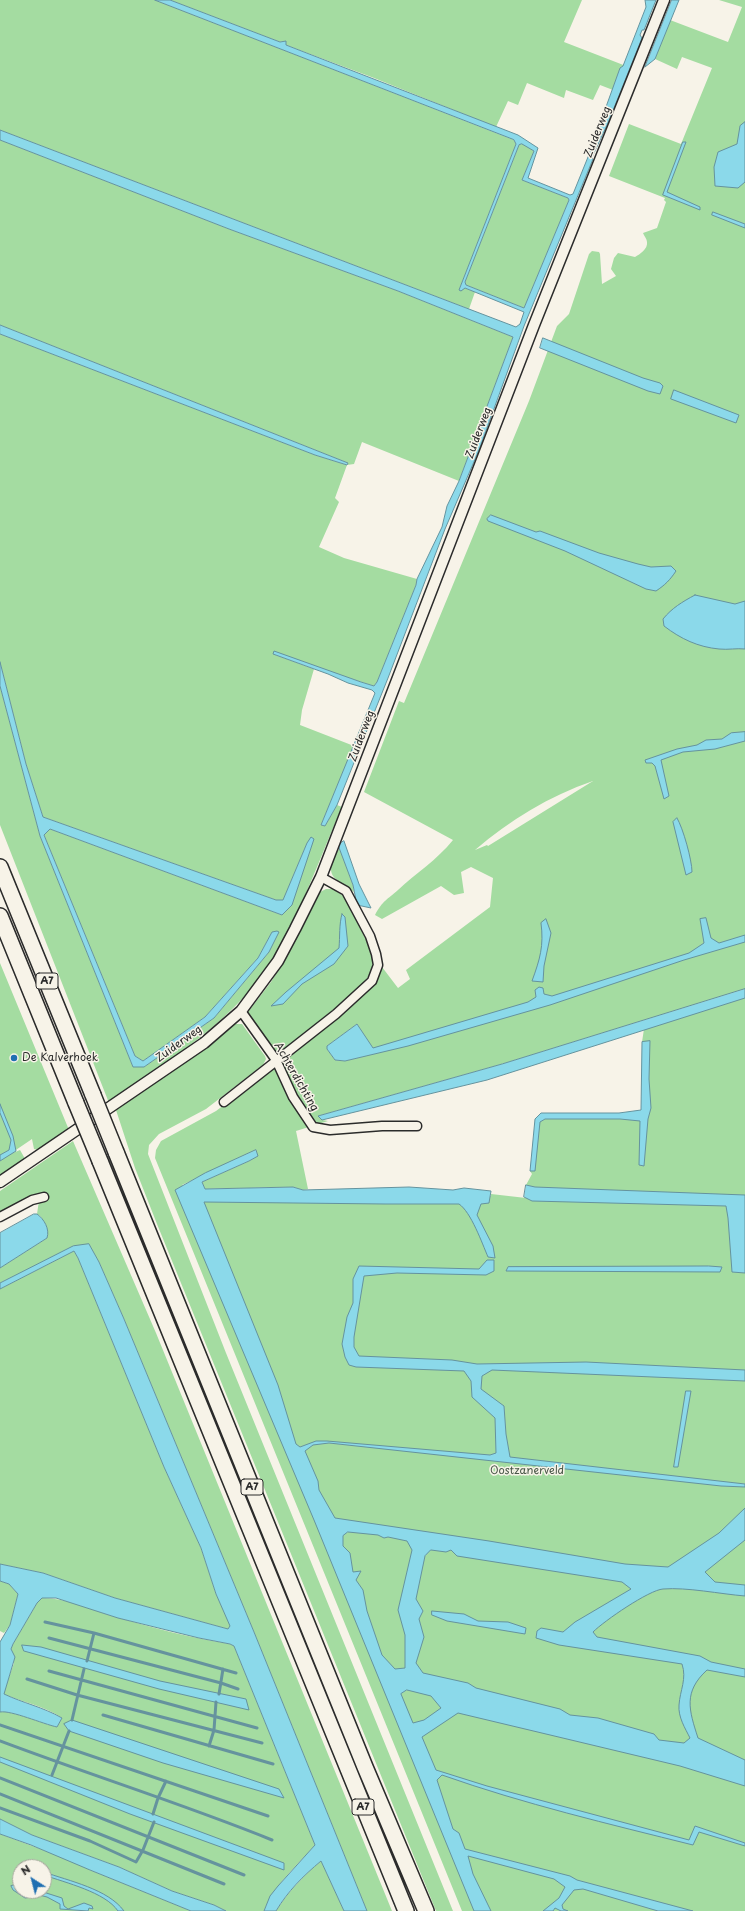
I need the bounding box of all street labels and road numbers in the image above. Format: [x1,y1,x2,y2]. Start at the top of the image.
street label: Zuiderweg [582,105,614,159]
street label: Zuiderweg [463,405,495,461]
street label: Zuiderweg [346,708,378,764]
road number: A7 [36,973,58,989]
street label: Zuiderweg [153,1023,205,1065]
street label: Achterdichting [271,1040,321,1114]
road number: A7 [241,1479,263,1495]
road number: A7 [352,1799,374,1815]

